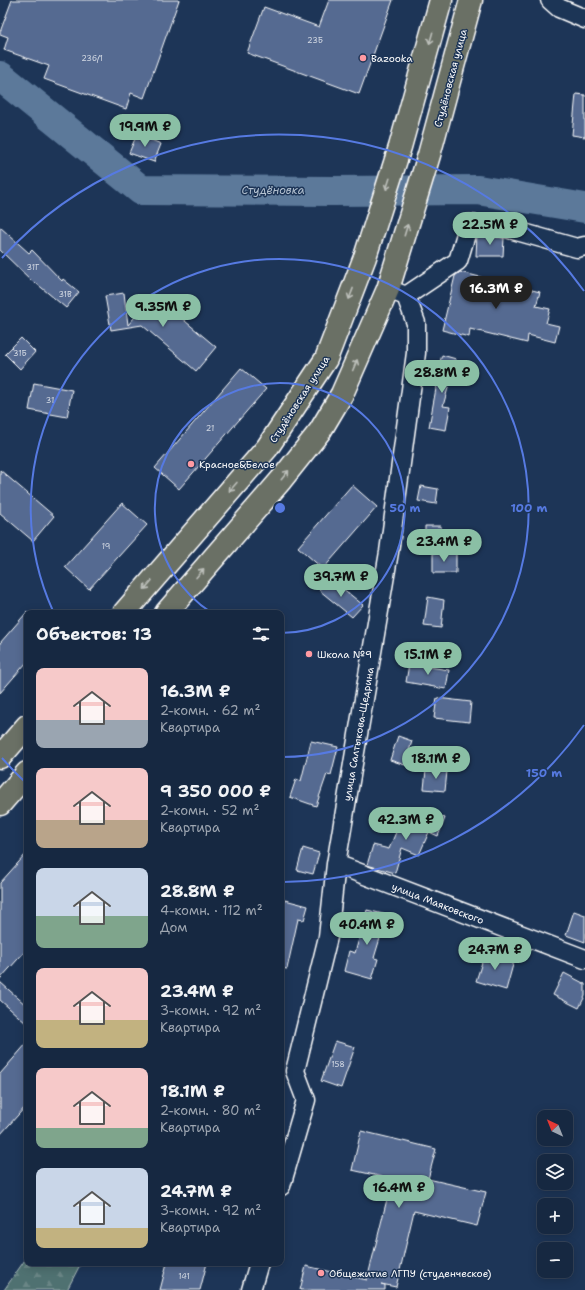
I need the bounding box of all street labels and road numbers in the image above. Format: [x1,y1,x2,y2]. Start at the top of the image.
street label: Студёновская улица [431,27,470,129]
street label: Студёновская улица [266,353,333,445]
street label: улица Салтыкова-Щедрина [340,665,377,802]
street label: улица Маяковского [390,880,486,927]

